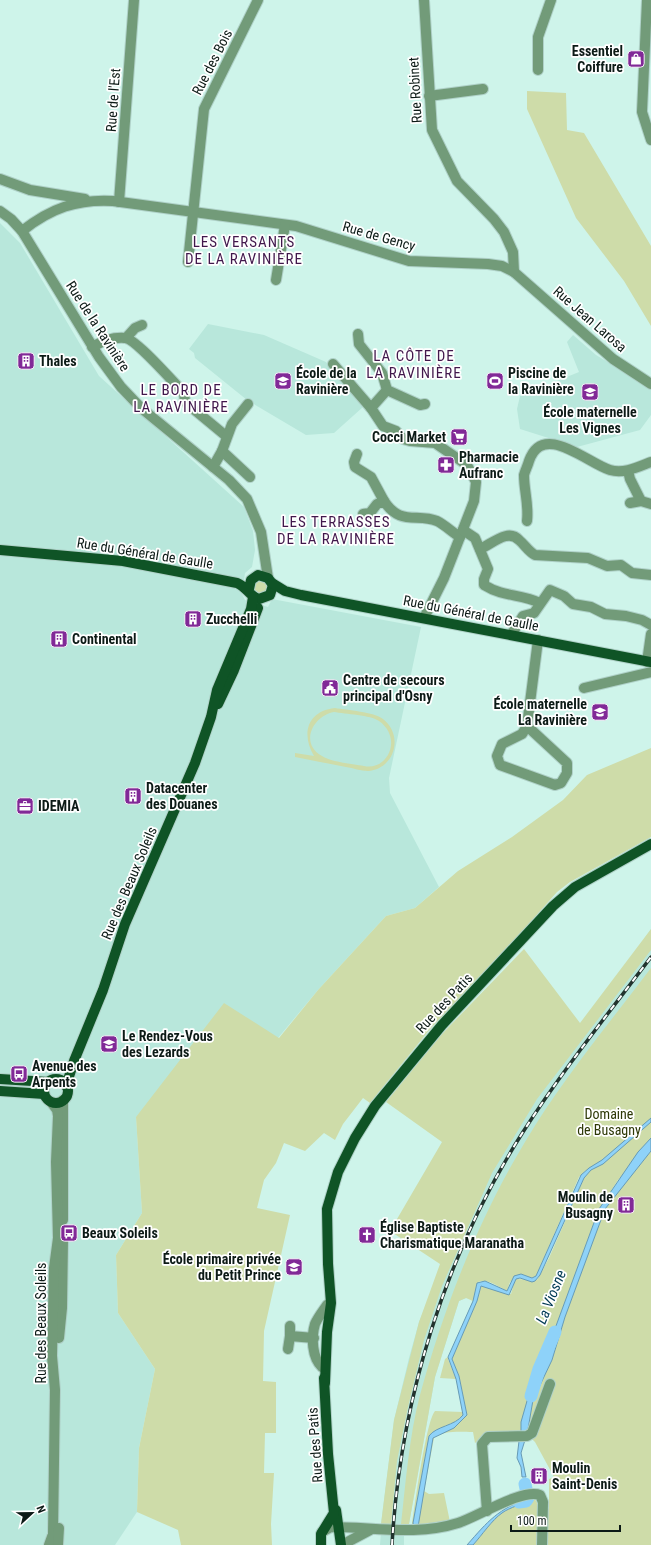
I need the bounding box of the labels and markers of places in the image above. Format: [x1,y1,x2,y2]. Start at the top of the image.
place label: Essentiel Coiffure [572,43,623,75]
shop icon: Essentiel Coiffure [626,49,646,69]
building icon: Thales [16,351,36,371]
place label: Thales [39,353,77,369]
place label: École de la Ravinière [296,364,357,397]
place label: Piscine de la Ravinière [508,365,574,397]
school or university icon: École de la Ravinière [273,371,293,391]
sports icon: Piscine de la Ravinière [485,371,505,391]
school or university icon: École maternelle Les Vignes [580,382,600,402]
place label: École maternelle Les Vignes [543,403,637,436]
supermarket icon: Cocci Market [449,427,469,447]
place label: Cocci Market [372,429,446,445]
place label: Pharmacie Aufranc [459,449,519,481]
pharmacy icon: Pharmacie Aufranc [436,455,456,475]
building icon: Zucchelli [183,609,203,629]
place label: Zucchelli [206,611,257,627]
building icon: Continental [49,629,69,649]
place label: Continental [72,631,137,647]
place label: Centre de secours principal d'Osny [343,672,445,704]
public building icon: Centre de secours principal d'Osny [320,678,340,698]
place label: École maternelle La Ravinière [493,695,587,728]
school or university icon: École maternelle La Ravinière [590,702,610,722]
place label: Datacenter des Douanes [146,780,218,812]
building icon: Datacenter des Douanes [123,786,143,806]
office icon: IDEMIA [15,796,35,816]
place label: IDEMIA [38,798,80,814]
place label: Le Rendez-Vous des Lezards [122,1028,213,1060]
school or university icon: Le Rendez-Vous des Lezards [99,1034,119,1054]
place label: Avenue des Arpents [32,1058,97,1090]
bus stop icon: Avenue des Arpents [9,1064,29,1084]
place label: Moulin de Busagny [558,1189,614,1221]
building icon: Moulin de Busagny [616,1195,636,1215]
place label: Église Baptiste Charismatique Maranatha [380,1218,524,1251]
bus stop icon: Beaux Soleils [59,1223,79,1243]
place label: Beaux Soleils [82,1225,158,1241]
church icon: Église Baptiste Charismatique Maranatha [357,1225,377,1245]
place label: École primaire privée du Petit Prince [163,1250,281,1283]
school or university icon: École primaire privée du Petit Prince [284,1257,304,1277]
place label: Moulin Saint-Denis [552,1460,617,1492]
building icon: Moulin Saint-Denis [529,1466,549,1486]

